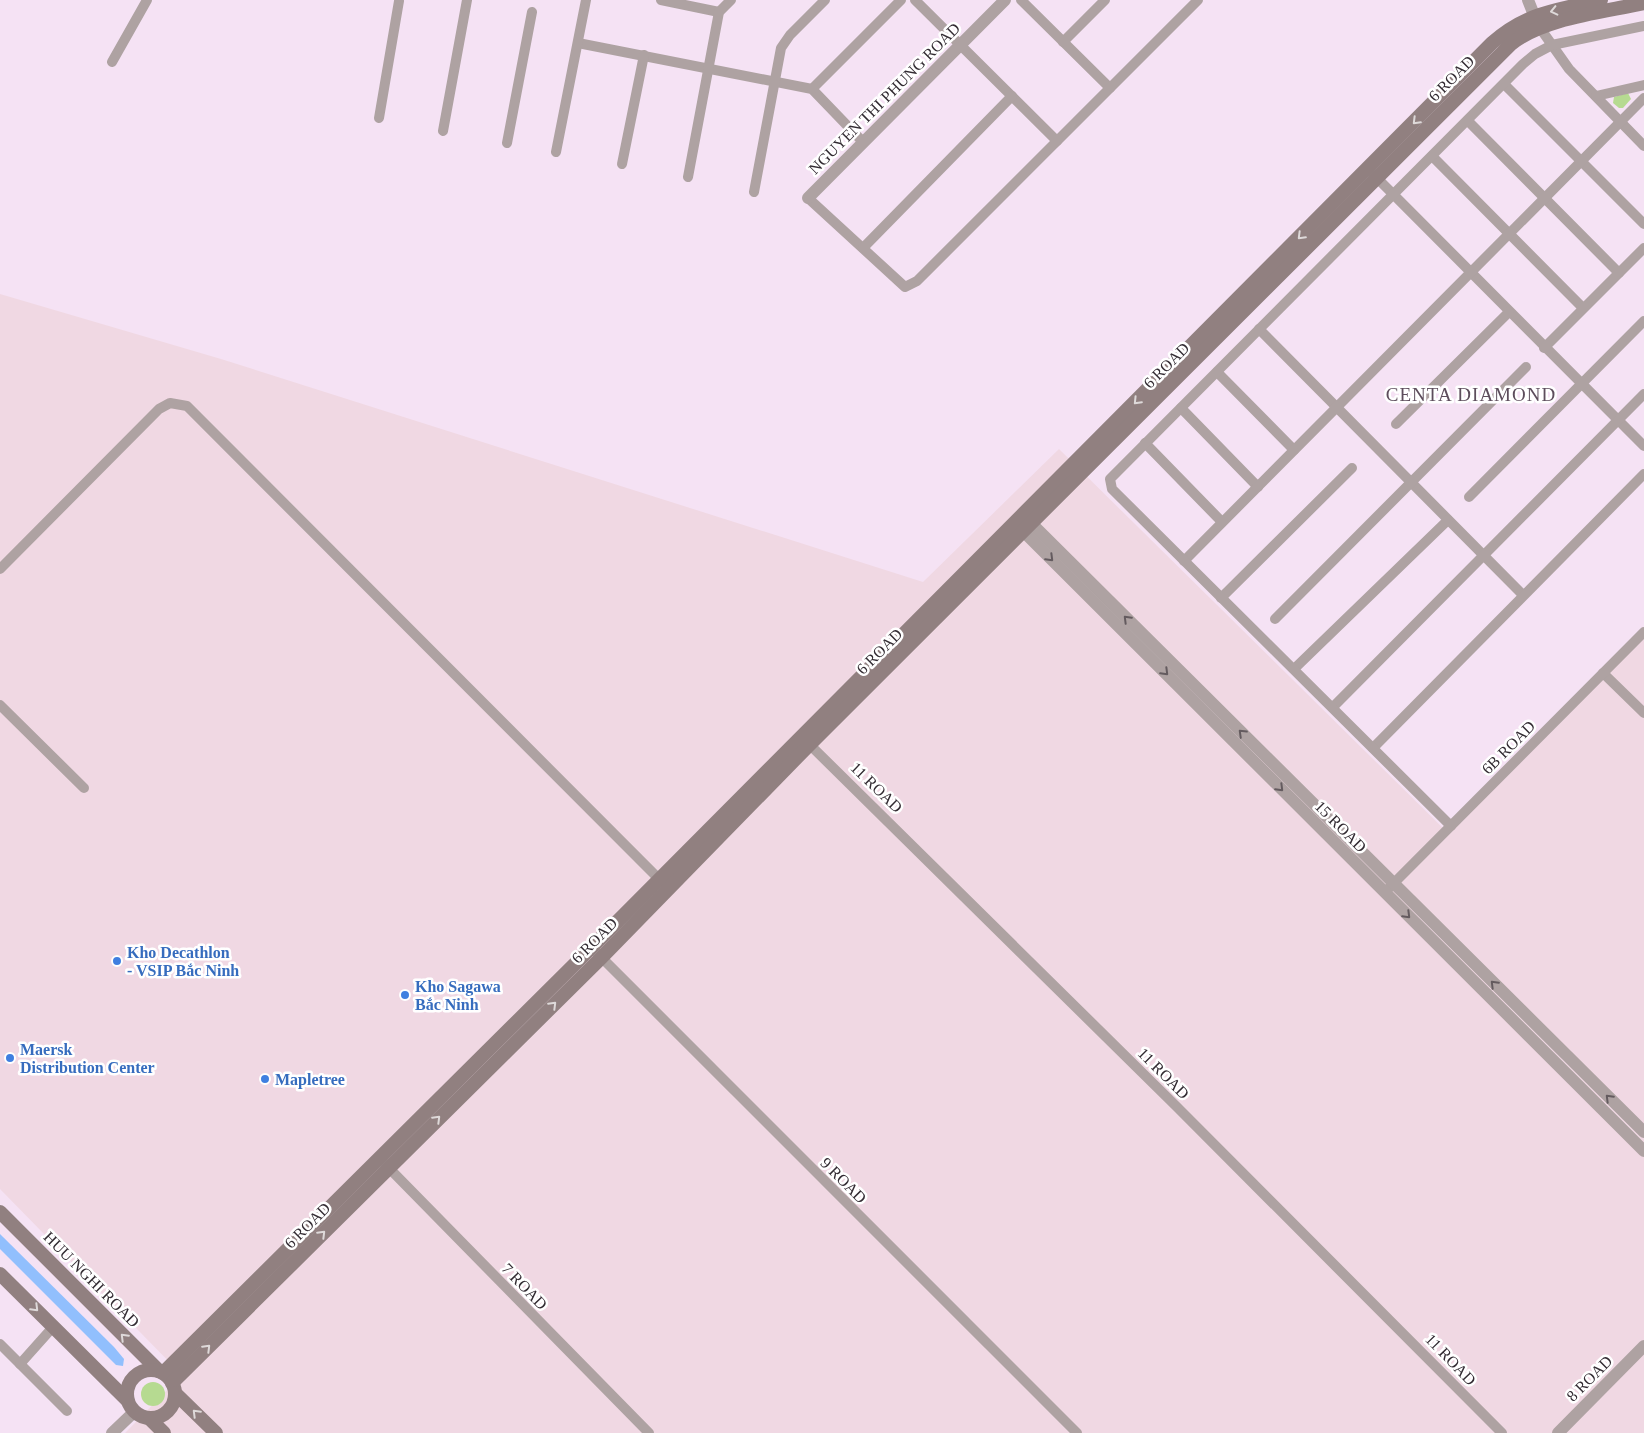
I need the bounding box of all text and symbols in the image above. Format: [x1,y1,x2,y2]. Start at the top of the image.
one-way arrow [1549,5,1558,16]
street label: NGUYEN THI PHUNG ROAD [805,19,963,177]
street label: 6 ROAD [1425,52,1478,105]
one-way arrow [1412,115,1421,124]
one-way arrow [1298,230,1307,239]
street label: 6 ROAD [1140,339,1193,392]
district label: CENTA DIAMOND [1386,384,1556,405]
one-way arrow [1134,395,1143,404]
one-way arrow [1045,552,1054,561]
one-way arrow [1123,616,1132,625]
street label: 6 ROAD [853,625,906,678]
one-way arrow [1159,667,1168,676]
street label: 6B ROAD [1478,717,1538,777]
one-way arrow [1239,730,1248,739]
street label: 11 ROAD [847,759,906,816]
one-way arrow [1274,782,1283,791]
street label: 15 ROAD [1312,797,1370,855]
one-way arrow [1401,909,1410,918]
street label: 6 ROAD [568,914,621,967]
place label: Kho Decathlon - VSIP Bắc Ninh [127,944,239,979]
marker: Kho Decathlon - VSIP Bắc Ninh [111,955,123,967]
place label: Kho Sagawa Bắc Ninh [415,978,501,1013]
one-way arrow [1491,980,1500,989]
marker: Kho Sagawa Bắc Ninh [399,989,411,1001]
one-way arrow [547,1002,556,1011]
place label: Maersk Distribution Center [20,1041,155,1076]
street label: 11 ROAD [1135,1044,1193,1102]
marker: Maersk Distribution Center [4,1052,16,1064]
place label: Mapletree [275,1071,345,1089]
marker: Mapletree [259,1073,271,1085]
one-way arrow [1606,1095,1615,1104]
one-way arrow [432,1116,441,1125]
street label: 9 ROAD [817,1154,870,1207]
street label: 6 ROAD [281,1199,334,1252]
street label: HUU NGHI ROAD [40,1228,143,1331]
one-way arrow [317,1231,326,1240]
street label: 7 ROAD [499,1260,551,1313]
one-way arrow [29,1303,38,1312]
street label: 11 ROAD [1422,1330,1479,1389]
one-way arrow [121,1334,130,1343]
one-way arrow [201,1345,210,1354]
street label: 8 ROAD [1563,1352,1616,1405]
one-way arrow [193,1410,202,1419]

